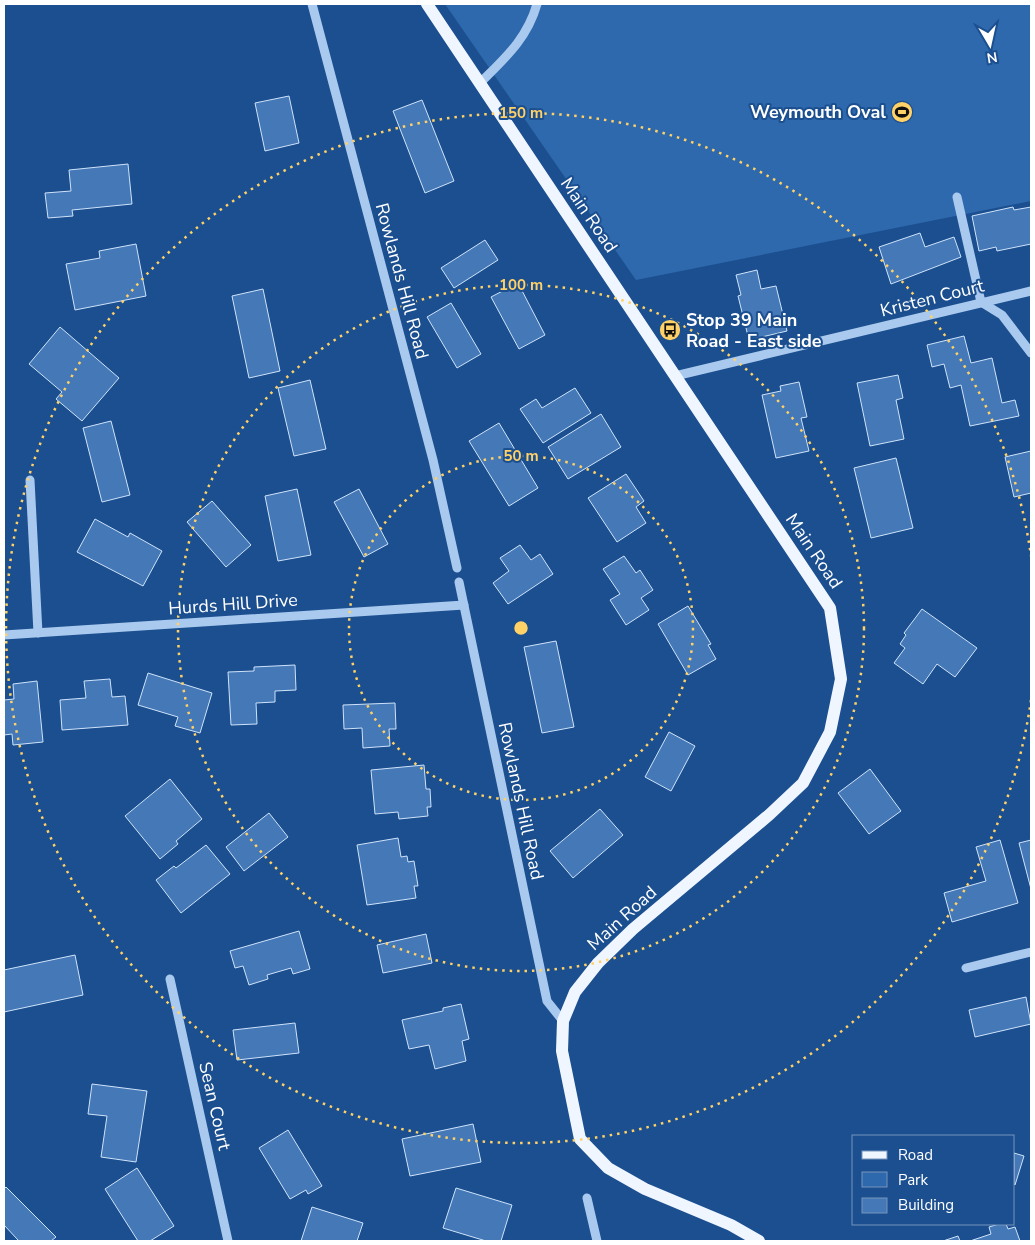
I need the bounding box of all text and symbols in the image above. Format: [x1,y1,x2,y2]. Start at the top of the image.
north arrow [965,20,1015,70]
text: N [985,47,999,68]
place label: Weymouth Oval [750,100,886,124]
sports icon: Weymouth Oval [890,100,914,124]
text: 150 m [499,103,543,123]
street label: Main Road [555,173,623,257]
street label: Rowlands Hill Road [370,200,434,362]
street label: Kristen Court [878,273,987,322]
text: 100 m [499,275,543,295]
place label: Stop 39 Main Road - East side [686,308,822,353]
bus stop icon: Stop 39 Main Road - East side [658,318,682,342]
text: 50 m [503,446,539,466]
street label: Main Road [780,509,848,593]
street label: Hurds Hill Drive [167,588,299,620]
centre of rings [512,619,530,637]
street label: Rowlands Hill Road [493,720,549,882]
street label: Main Road [582,880,662,956]
street label: Sean Court [193,1060,237,1153]
legend [852,1135,1015,1225]
text: Road [898,1145,933,1165]
text: Park [898,1170,928,1190]
text: Building [898,1195,954,1215]

